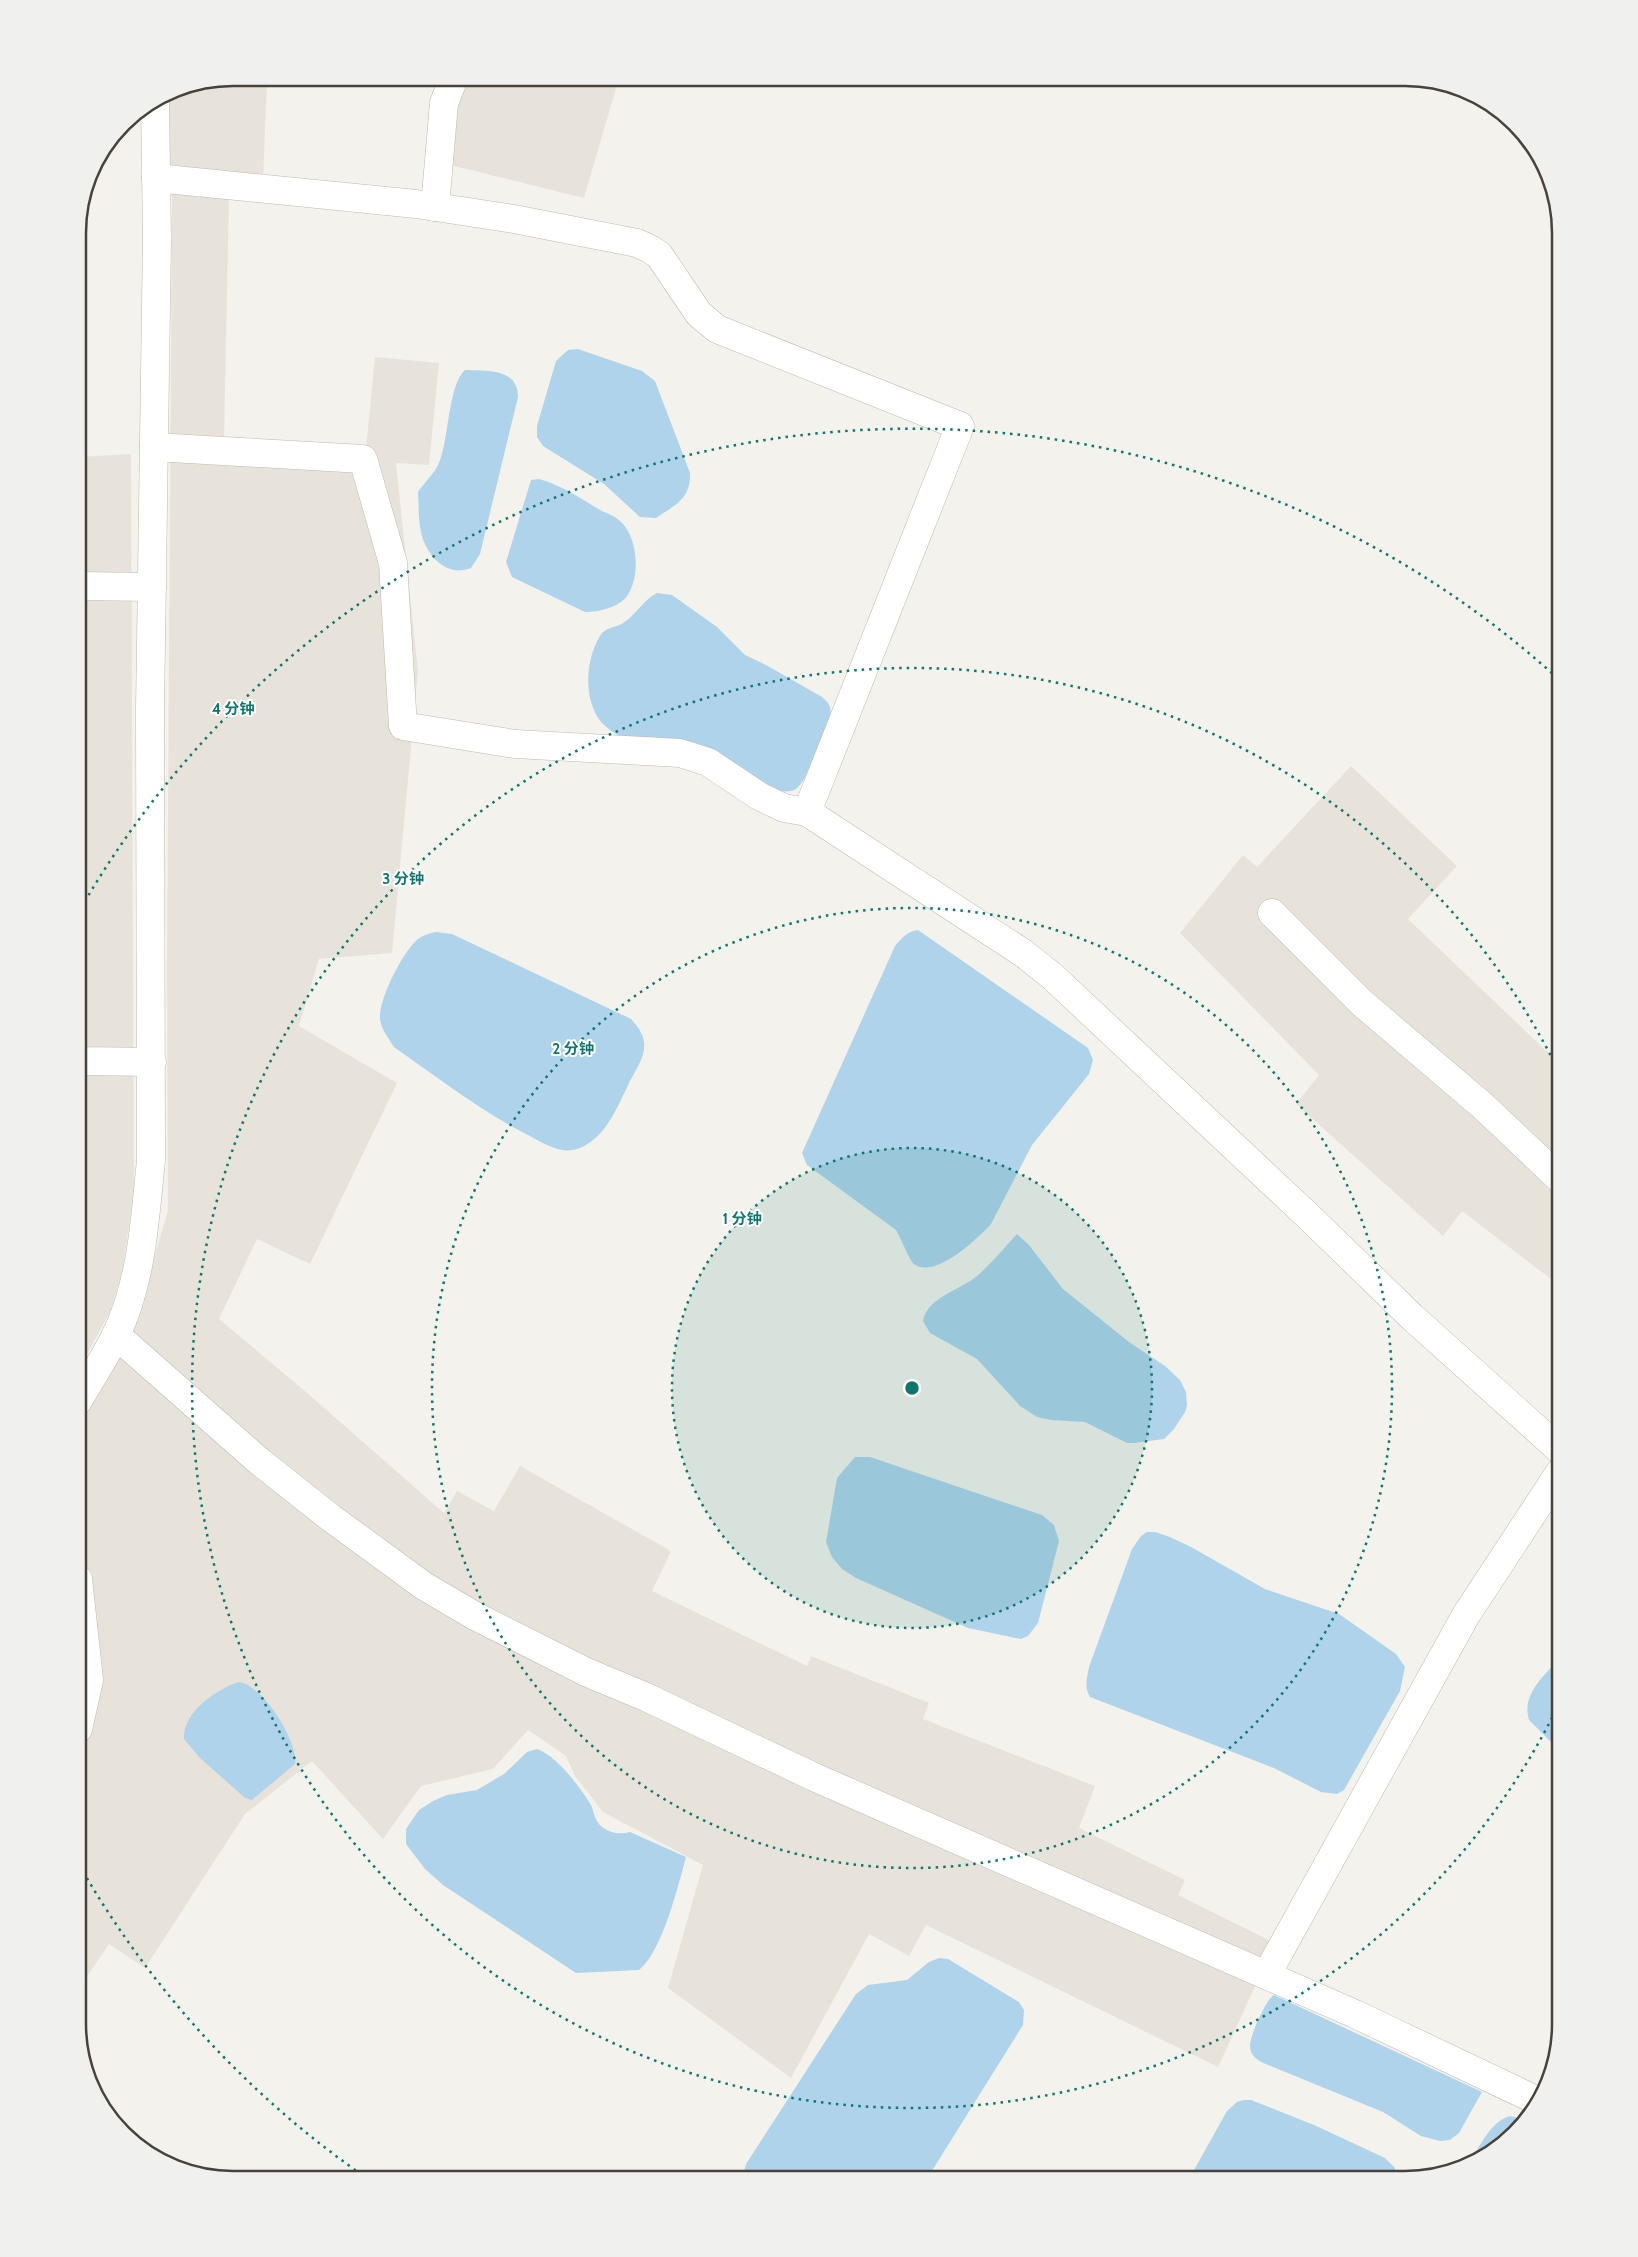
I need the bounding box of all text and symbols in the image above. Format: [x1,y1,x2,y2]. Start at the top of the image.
text: 4 分钟 [212,700,254,718]
text: 3 分钟 [382,870,424,888]
text: 2 分钟 [552,1040,594,1058]
text: 1 分钟 [723,1210,761,1228]
centre of rings [903,1379,921,1397]

